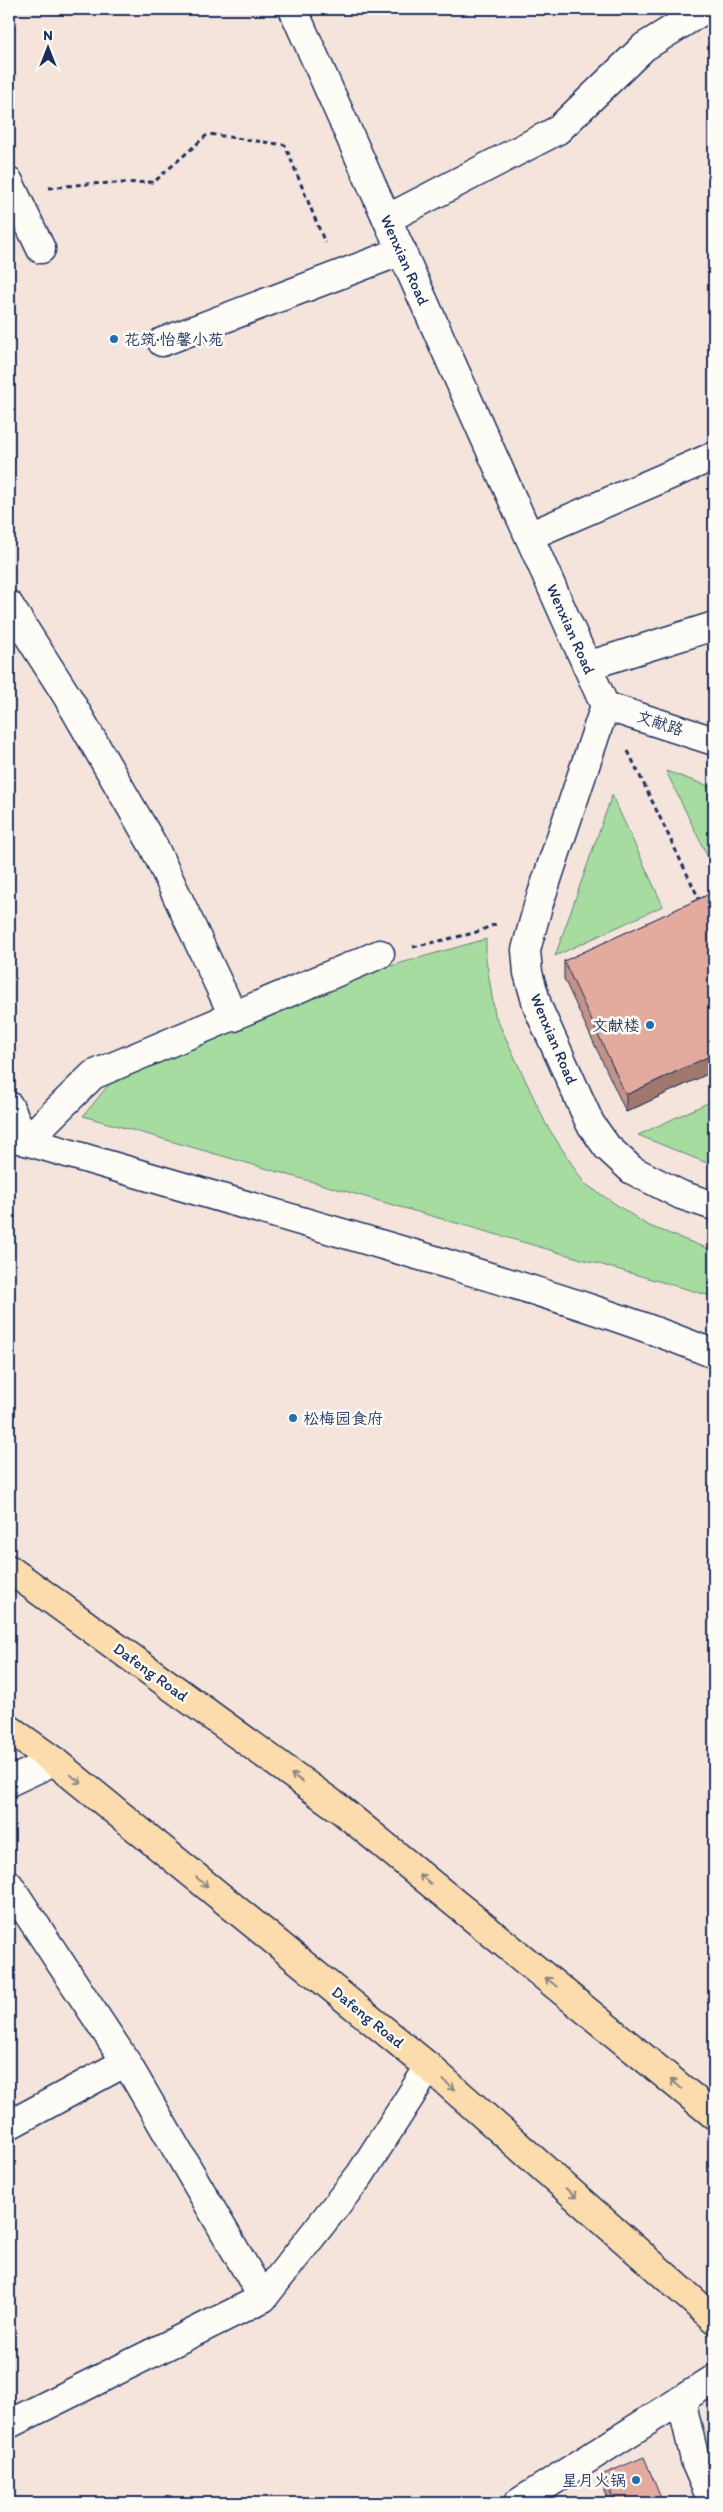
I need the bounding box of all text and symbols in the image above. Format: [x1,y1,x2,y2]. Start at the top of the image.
north arrow [22,22,72,72]
text: N [43,27,53,44]
street label: Wenxian Road [377,212,433,308]
place label: 花筑·怡馨小苑 [124,330,224,349]
marker: 花筑·怡馨小苑 [108,333,120,345]
street label: Wenxian Road [543,581,599,677]
street label: 文献路 [634,707,686,739]
street label: Wenxian Road [526,991,582,1087]
place label: 文献楼 [592,1016,640,1035]
marker: 文献楼 [644,1019,656,1031]
place label: 松梅园食府 [303,1409,383,1428]
marker: 松梅园食府 [287,1412,299,1424]
street label: Dafeng Road [110,1639,192,1706]
one-way arrow [291,1773,304,1784]
one-way arrow [69,1774,82,1785]
one-way arrow [419,1873,432,1884]
one-way arrow [195,1876,208,1887]
one-way arrow [544,1976,557,1987]
street label: Dafeng Road [328,1982,408,2052]
one-way arrow [443,2079,456,2091]
one-way arrow [670,2079,683,2090]
one-way arrow [564,2187,577,2198]
place label: 星月火锅 [562,2471,626,2490]
marker: 星月火锅 [630,2474,642,2486]

